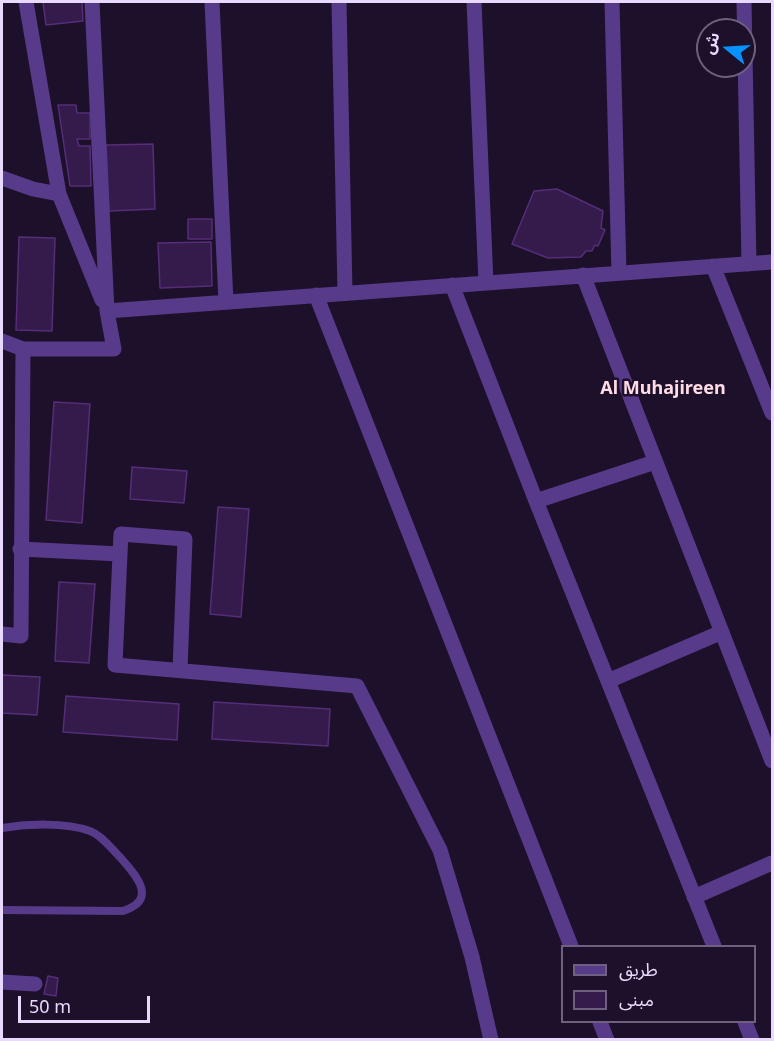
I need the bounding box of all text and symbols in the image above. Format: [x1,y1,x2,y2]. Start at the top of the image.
north arrow [696,18,756,78]
text: ش [697,29,725,57]
district label: Al Muhajireen [600,378,726,400]
legend [561,945,756,1023]
text: طريق [619,957,658,981]
scale bar [21,984,153,1022]
text: مبنى [619,987,654,1011]
text: 50 m [29,994,71,1018]

